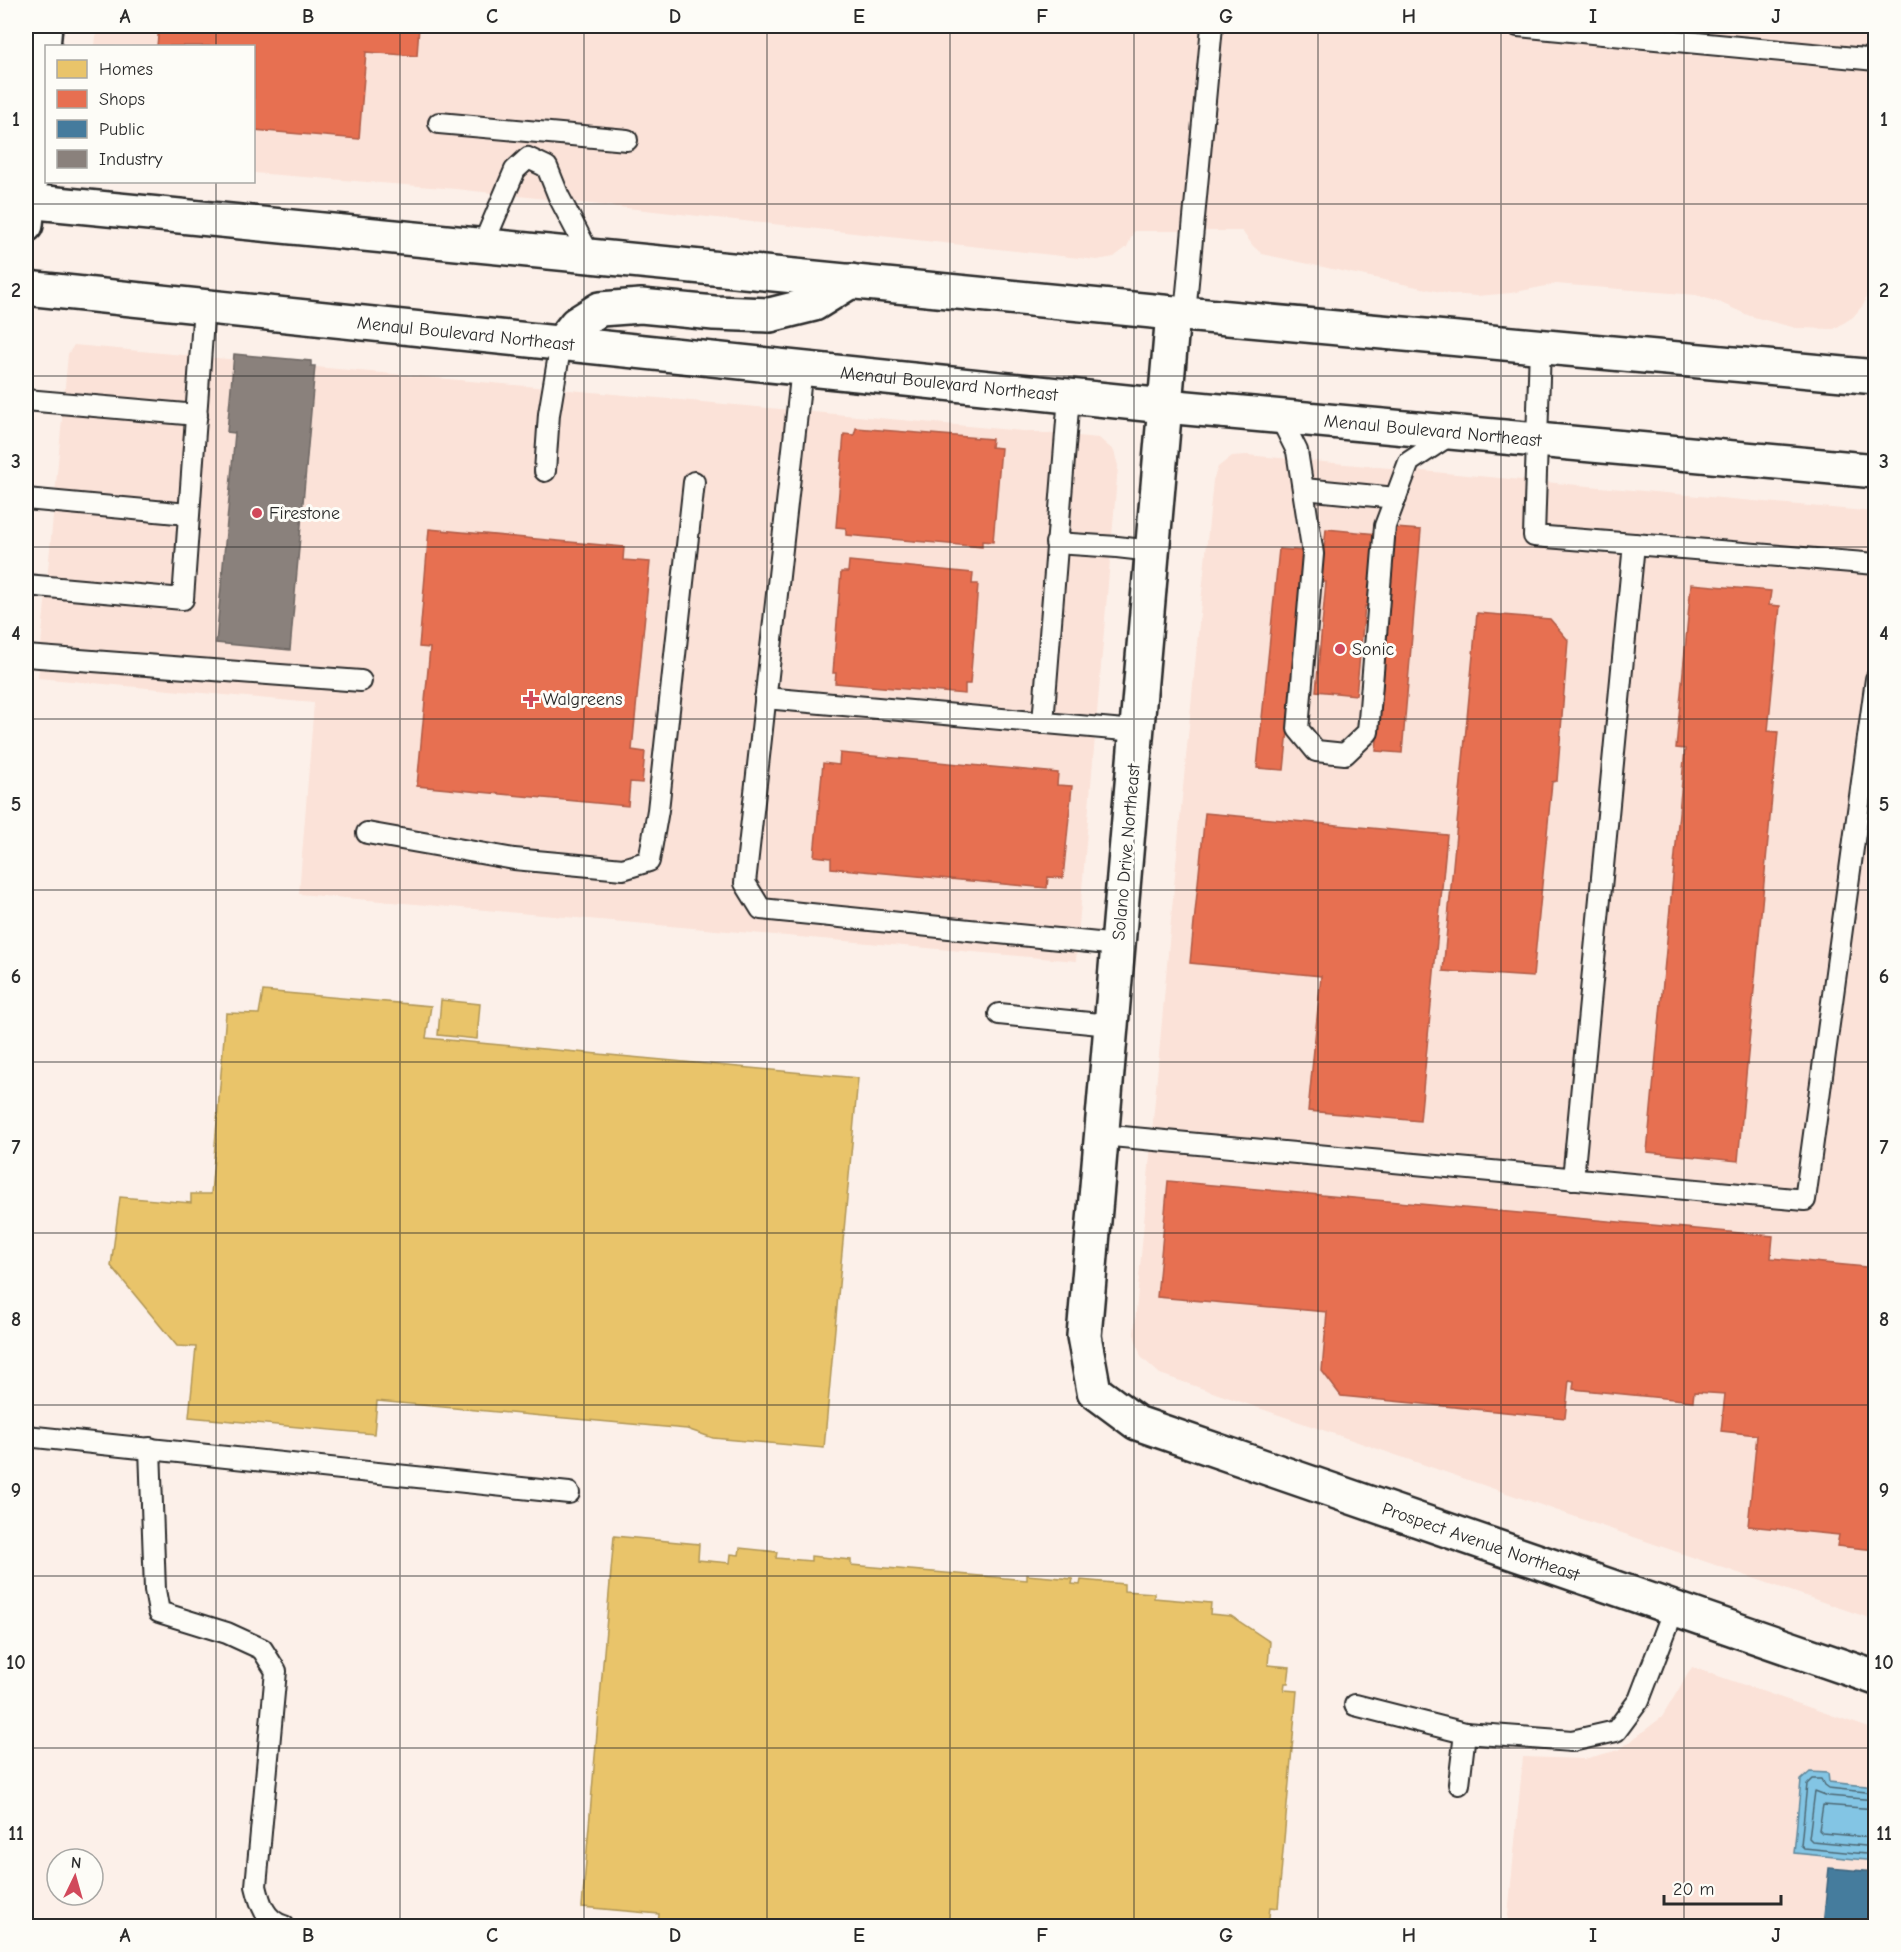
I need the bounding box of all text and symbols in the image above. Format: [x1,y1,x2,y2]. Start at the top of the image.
text: A [119,5,131,28]
text: B [302,5,314,28]
text: C [486,5,498,28]
text: D [669,5,681,28]
text: E [853,5,865,28]
text: F [1036,5,1048,28]
text: G [1219,5,1233,28]
text: H [1402,5,1416,28]
text: I [1589,5,1597,28]
text: J [1771,5,1781,28]
legend [45,45,255,183]
text: Homes [99,59,153,80]
text: Shops [99,89,145,110]
text: 1 [12,108,20,131]
text: 1 [1880,108,1888,131]
text: Public [99,119,145,140]
text: Industry [99,149,164,170]
text: 2 [11,279,21,302]
text: 2 [1879,279,1889,302]
street label: Menaul Boulevard Northeast [356,312,576,356]
street label: Menaul Boulevard Northeast [839,362,1060,406]
street label: Menaul Boulevard Northeast [1323,411,1543,451]
text: 3 [11,450,21,473]
text: 3 [1879,450,1889,473]
place label: Firestone [269,503,340,524]
marker: Firestone [250,506,264,520]
text: 4 [11,622,21,645]
text: 4 [1879,622,1889,645]
place label: Sonic [1352,639,1394,660]
marker: Sonic [1333,642,1347,656]
place label: Walgreens [543,689,622,710]
marker: Walgreens [524,692,538,706]
street label: Solano Drive Northeast [1108,762,1145,941]
text: 5 [11,793,21,816]
text: 5 [1879,793,1889,816]
text: 6 [11,965,21,988]
text: 6 [1879,965,1889,988]
text: 7 [12,1136,21,1159]
text: 7 [1880,1136,1889,1159]
text: 8 [11,1308,21,1331]
text: 8 [1879,1308,1889,1331]
text: 9 [11,1479,21,1502]
text: 9 [1879,1479,1889,1502]
street label: Prospect Avenue Northeast [1379,1498,1583,1586]
text: 10 [6,1651,26,1674]
text: 10 [1874,1651,1894,1674]
text: 11 [8,1822,24,1845]
text: 11 [1876,1822,1892,1845]
north arrow [45,1847,105,1907]
text: N [70,1854,82,1872]
scale bar [1664,1868,1781,1906]
text: 20 m [1673,1879,1714,1900]
text: A [119,1924,131,1947]
text: B [302,1924,314,1947]
text: C [486,1924,498,1947]
text: D [669,1924,681,1947]
text: E [853,1924,865,1947]
text: F [1036,1924,1048,1947]
text: G [1219,1924,1233,1947]
text: H [1402,1924,1416,1947]
text: I [1589,1924,1597,1947]
text: J [1771,1924,1781,1947]

